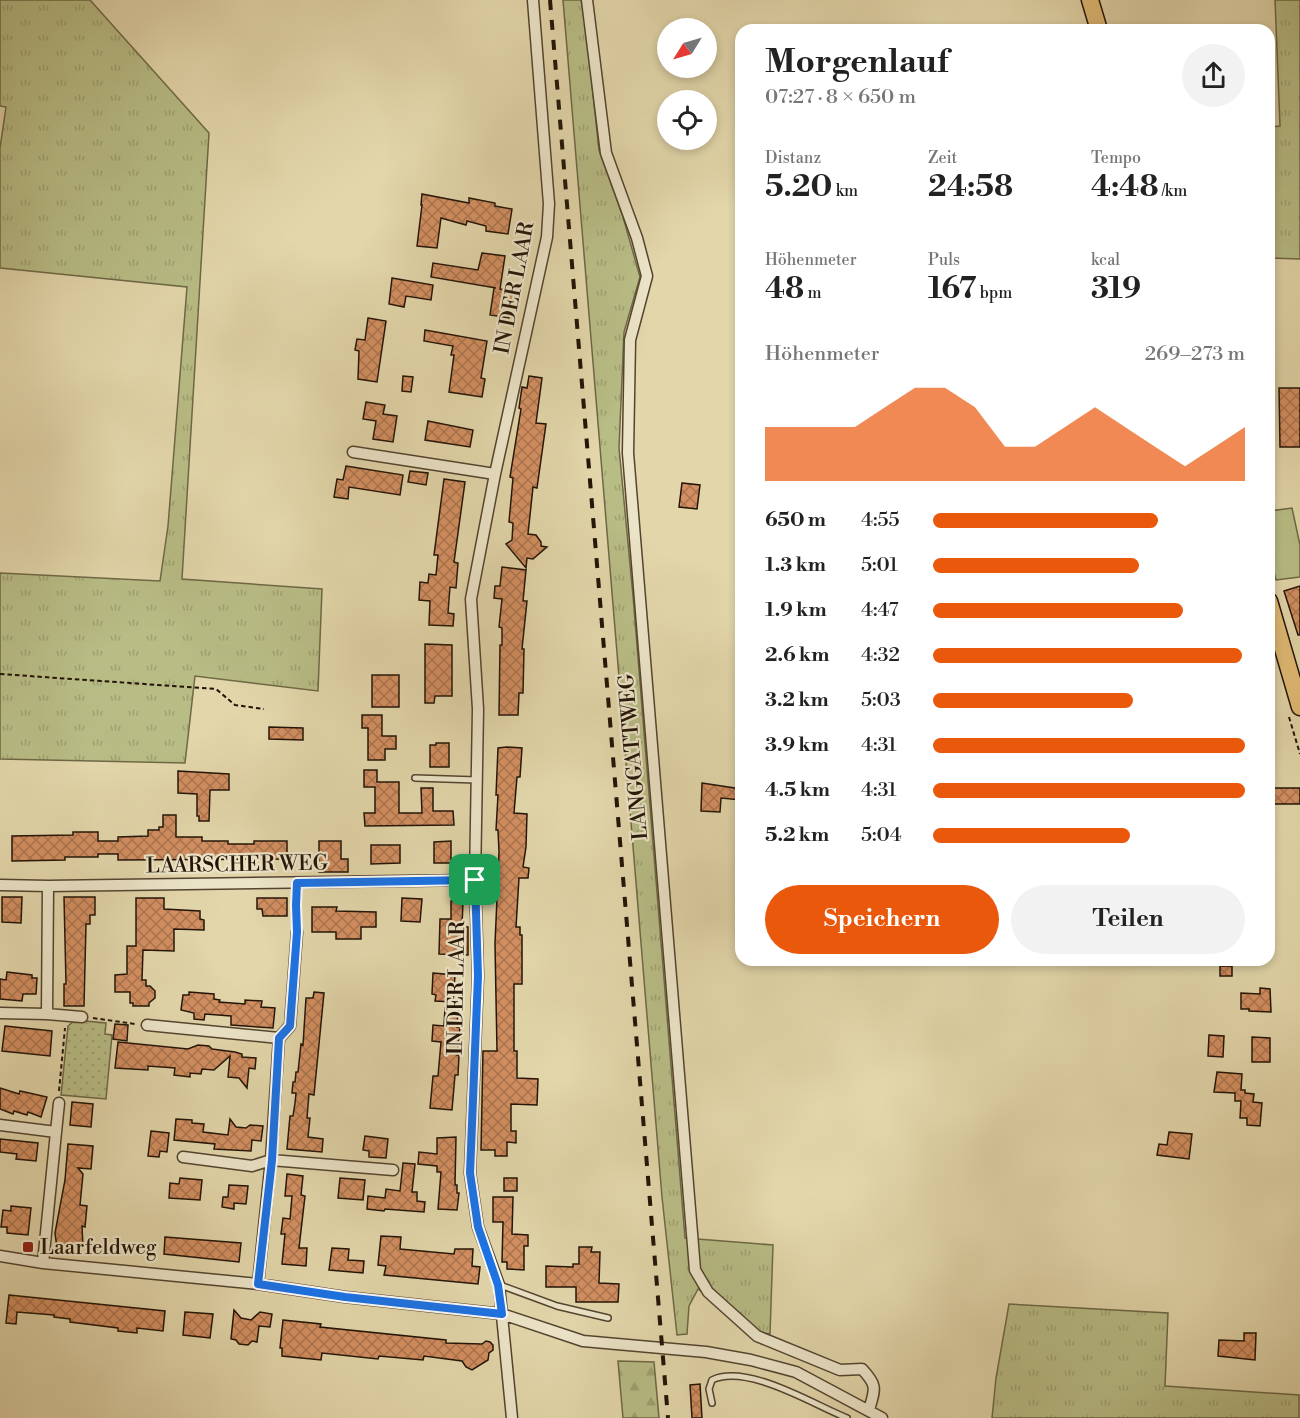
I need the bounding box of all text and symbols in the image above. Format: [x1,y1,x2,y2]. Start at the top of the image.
north arrow [657,18,717,78]
map controls [657,18,717,150]
text: Morgenlauf [765,42,948,83]
button: share [1182,44,1245,107]
text: 07:27 · 8 × 650 m [765,85,916,110]
button: locate [657,90,717,150]
text: Distanz [765,148,821,168]
text: Zeit [928,148,957,168]
text: Tempo [1091,148,1141,168]
text: 5.20 [765,168,832,206]
text: 24:58 [928,168,1013,206]
text: 4:48 [1091,168,1159,206]
text: km [832,181,858,201]
text: /km [1159,181,1187,201]
street label: IN DER LAAR [489,220,541,356]
text: Höhenmeter [765,250,857,270]
text: Puls [928,250,960,270]
text: kcal [1091,250,1120,270]
text: 48 [765,270,804,308]
text: 167 [928,270,976,308]
text: 319 [1091,270,1141,308]
text: m [804,283,822,303]
text: bpm [976,283,1012,303]
text: Höhenmeter [765,342,879,367]
text: 269–273 m [1145,342,1245,367]
text: 650 m [765,508,826,533]
text: 4:55 [861,508,899,533]
text: 1.3 km [765,553,826,578]
text: 5:01 [861,553,898,578]
text: 1.9 km [765,598,827,623]
text: 4:47 [861,598,899,623]
text: 2.6 km [765,643,829,668]
text: 4:32 [861,643,900,668]
street label: LANGGATTWEG [614,672,654,841]
text: 3.2 km [765,688,829,713]
text: 5:03 [861,688,901,713]
text: 3.9 km [765,733,829,758]
text: 4:31 [861,733,897,758]
text: 4.5 km [765,778,830,803]
text: 4:31 [861,778,897,803]
text: 5.2 km [765,823,829,848]
text: 5:04 [861,823,902,848]
street label: LAARSCHER WEG [146,850,329,880]
pin [449,854,500,905]
icon: arrive [458,863,491,896]
button: Speichern [765,885,999,954]
button: Teilen [1011,885,1245,954]
street label: IN DER LAAR [443,920,471,1055]
place label: Laarfeldweg [40,1235,157,1261]
marker: Laarfeldweg [21,1240,35,1254]

